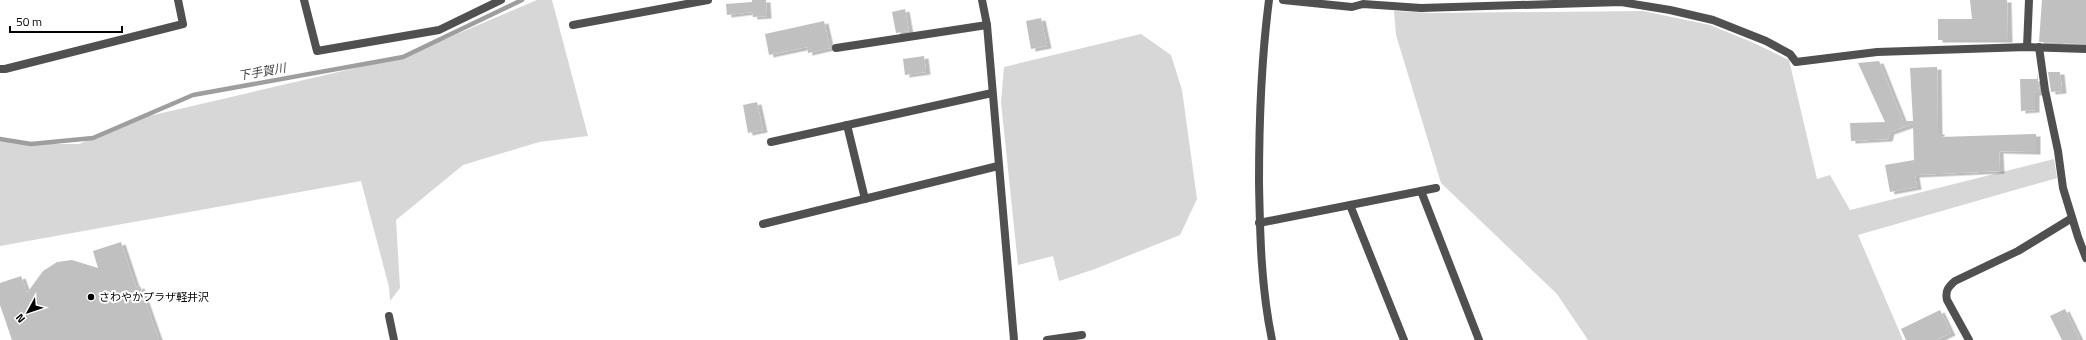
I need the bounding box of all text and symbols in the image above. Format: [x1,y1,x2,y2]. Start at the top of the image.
scale bar [10,8,122,34]
text: 50 m [16,12,42,31]
water label: 下手賀川 [237,58,289,85]
place label: さわやかプラザ軽井沢 [99,289,209,305]
north arrow [8,292,48,332]
marker: さわやかプラザ軽井沢 [86,292,96,302]
text: N [12,310,29,326]

